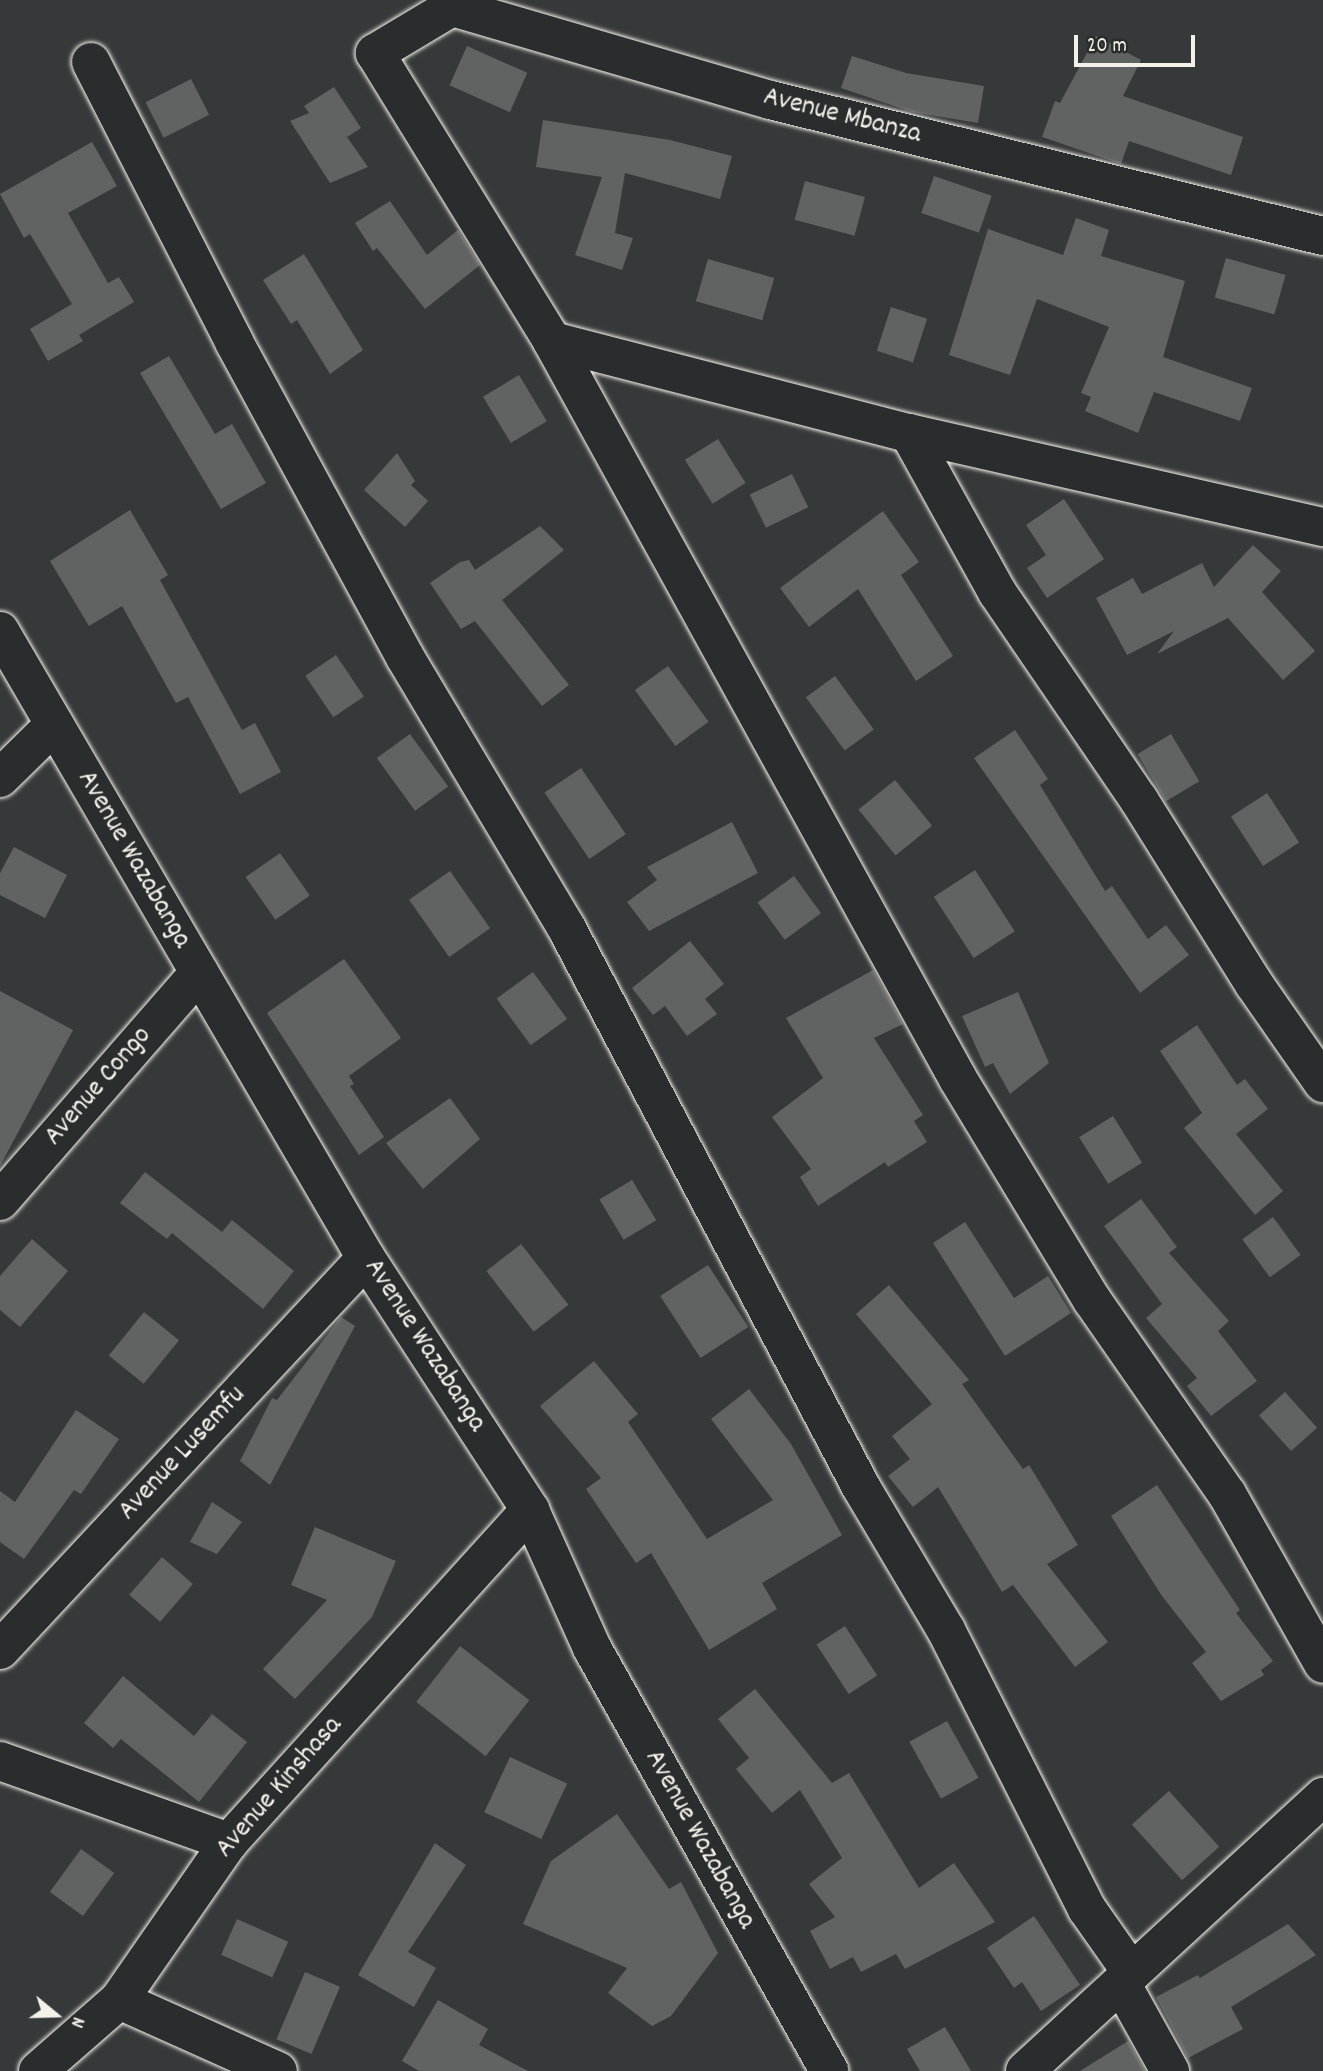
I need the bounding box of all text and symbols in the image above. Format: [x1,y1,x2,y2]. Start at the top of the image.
scale bar [1078,21,1199,65]
text: 20 m [1087,32,1127,62]
street label: Avenue Mbanza [760,81,924,153]
street label: Avenue Wazabanga [69,765,197,955]
street label: Avenue Congo [38,1021,160,1153]
street label: Avenue Wazabanga [356,1253,492,1439]
street label: Avenue Lusemfu [112,1380,254,1528]
street label: Avenue Kinshasa [209,1710,351,1866]
street label: Avenue Wazabanga [636,1745,762,1935]
north arrow [21,1980,91,2050]
text: N [62,2013,91,2031]

